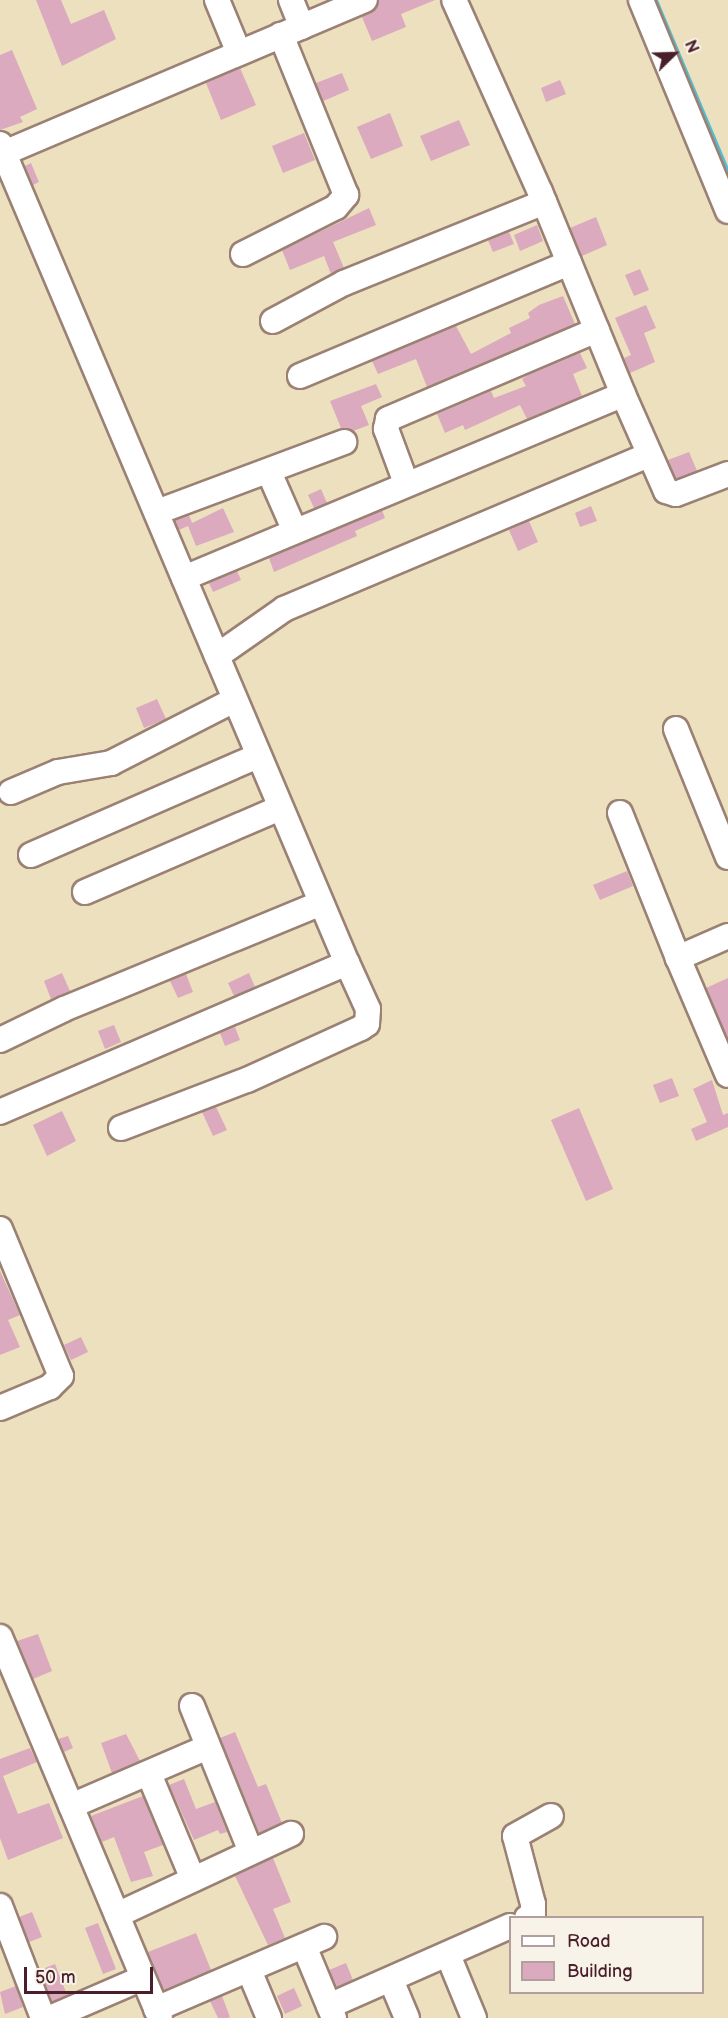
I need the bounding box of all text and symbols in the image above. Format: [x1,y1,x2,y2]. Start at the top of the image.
north arrow [644,24,704,84]
text: N [680,38,702,56]
legend [509,1916,704,1994]
text: Road [567,1931,611,1952]
scale bar [27,1955,156,1993]
text: Building [567,1961,633,1982]
text: 50 m [35,1967,76,1988]

